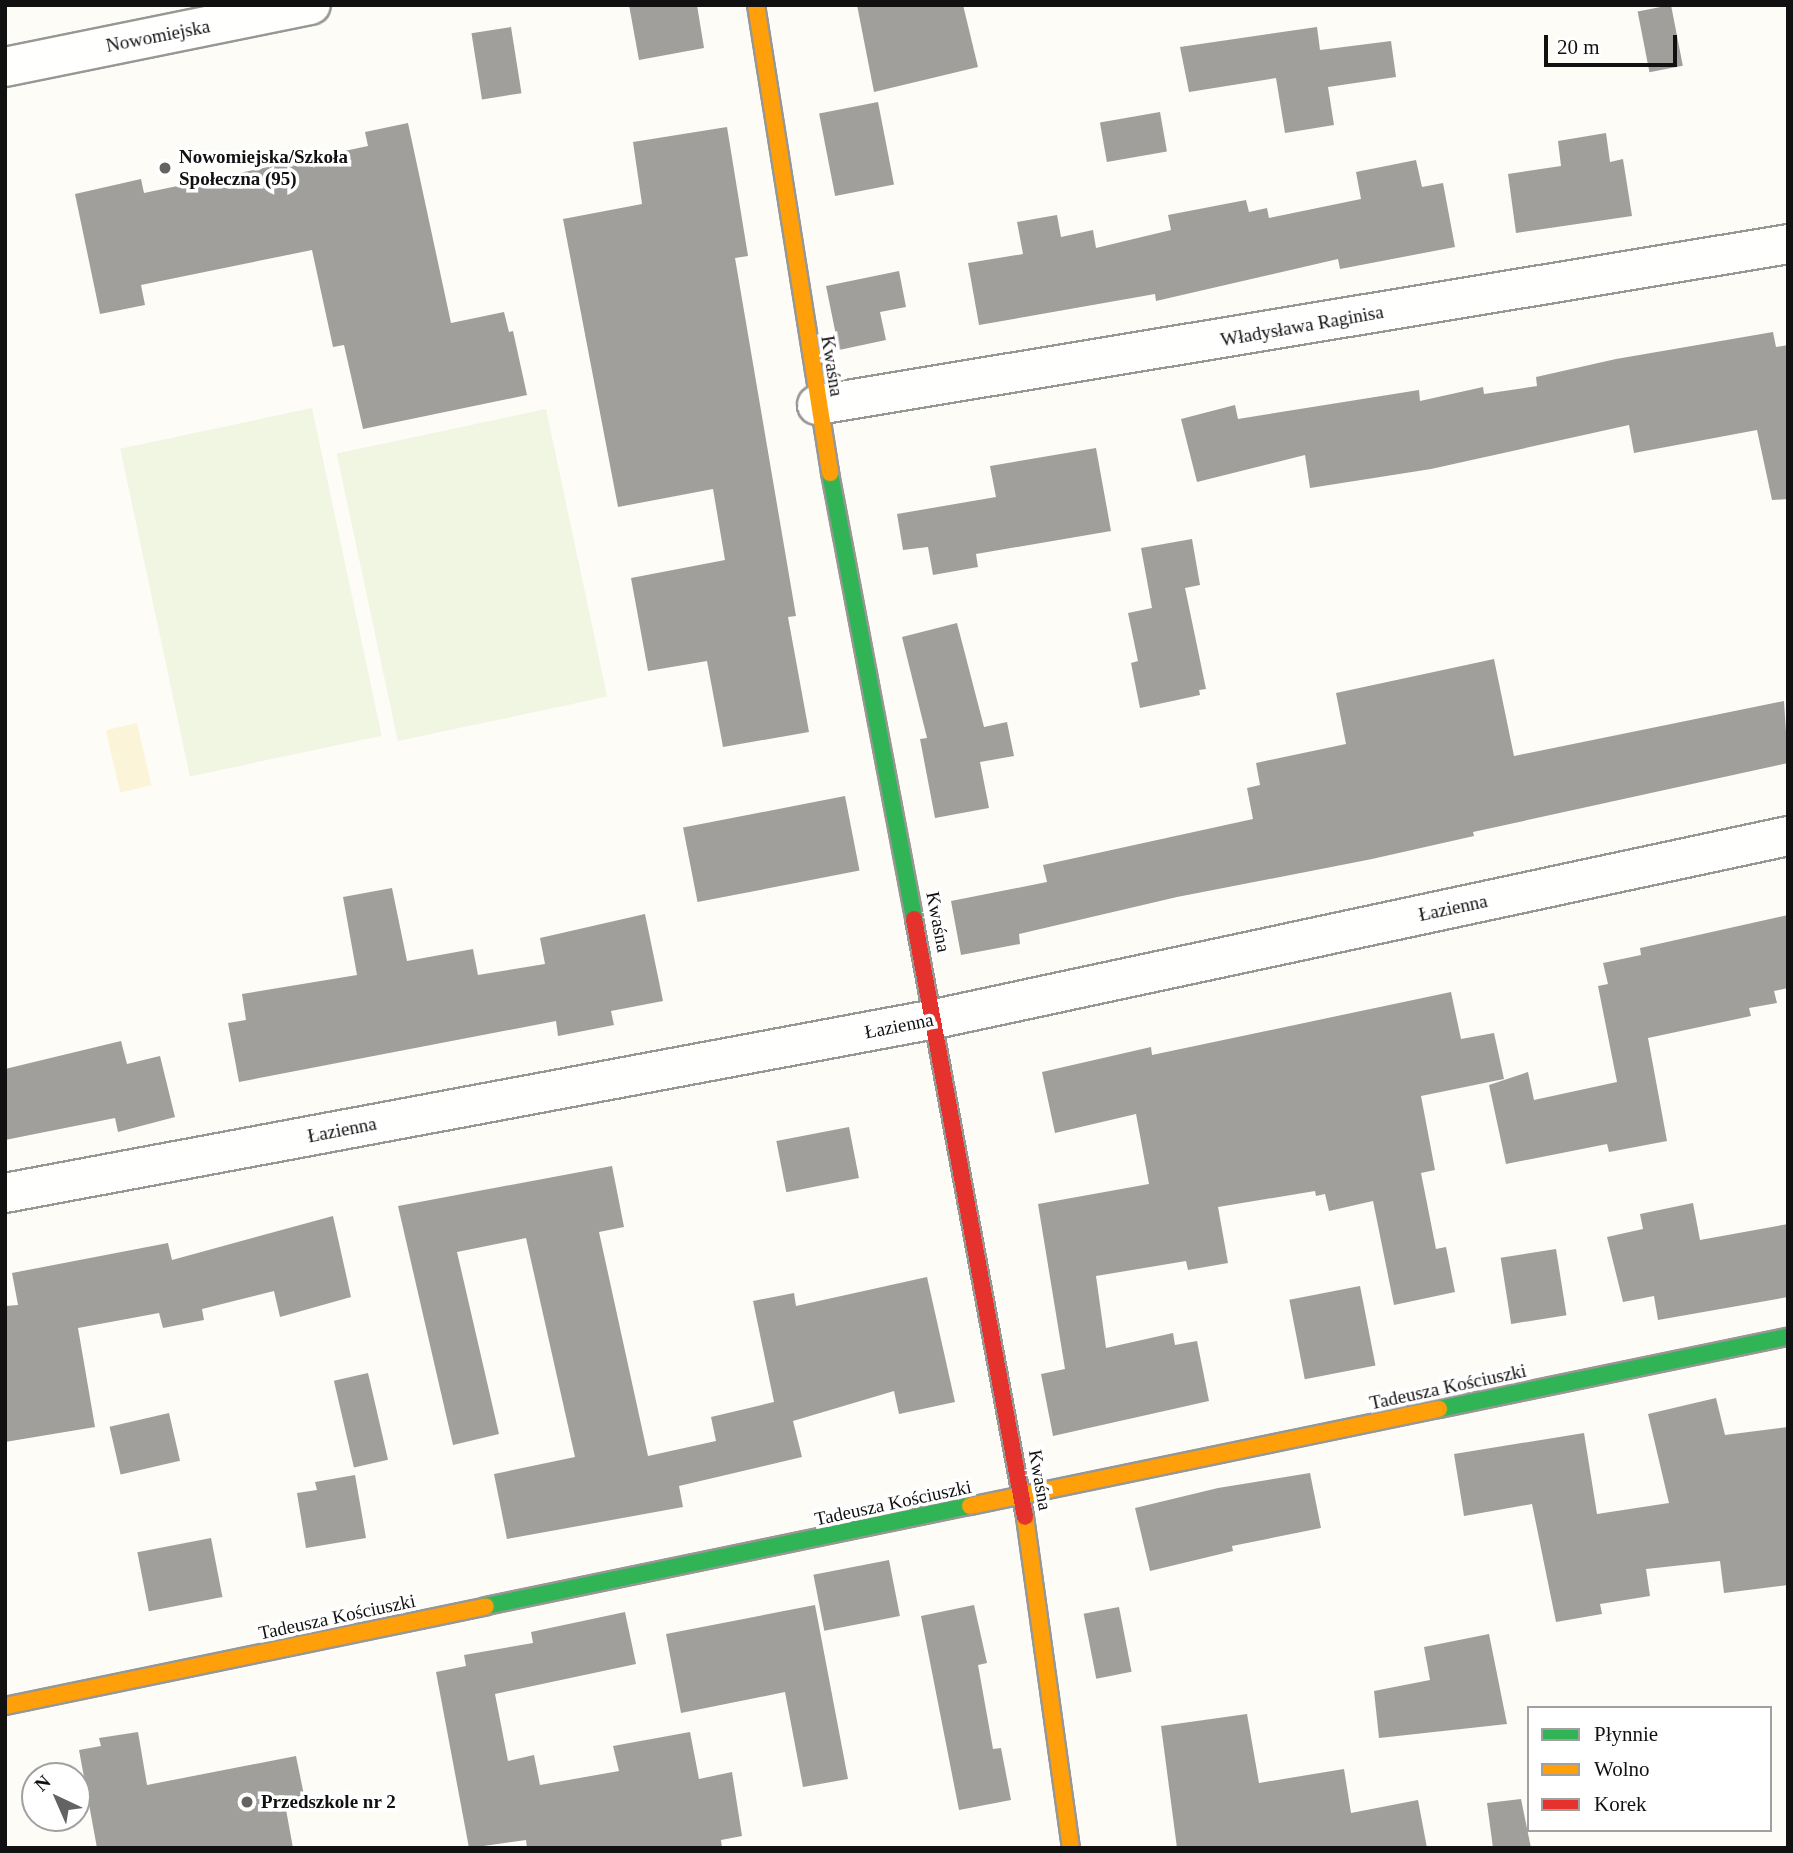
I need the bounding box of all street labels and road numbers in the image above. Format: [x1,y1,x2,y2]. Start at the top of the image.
street label: Nowomiejska [104,15,212,57]
street label: Władysława Raginisa [1219,300,1385,352]
street label: Kwaśna [816,334,848,398]
street label: Kwaśna [921,890,955,954]
street label: Łazienna [1417,890,1489,926]
street label: Łazienna [863,1008,935,1044]
street label: Łazienna [306,1112,378,1148]
street label: Tadeusza Kościuszki [1368,1359,1528,1415]
street label: Kwaśna [1023,1448,1057,1512]
street label: Tadeusza Kościuszki [813,1475,973,1531]
street label: Tadeusza Kościuszki [257,1589,417,1645]

